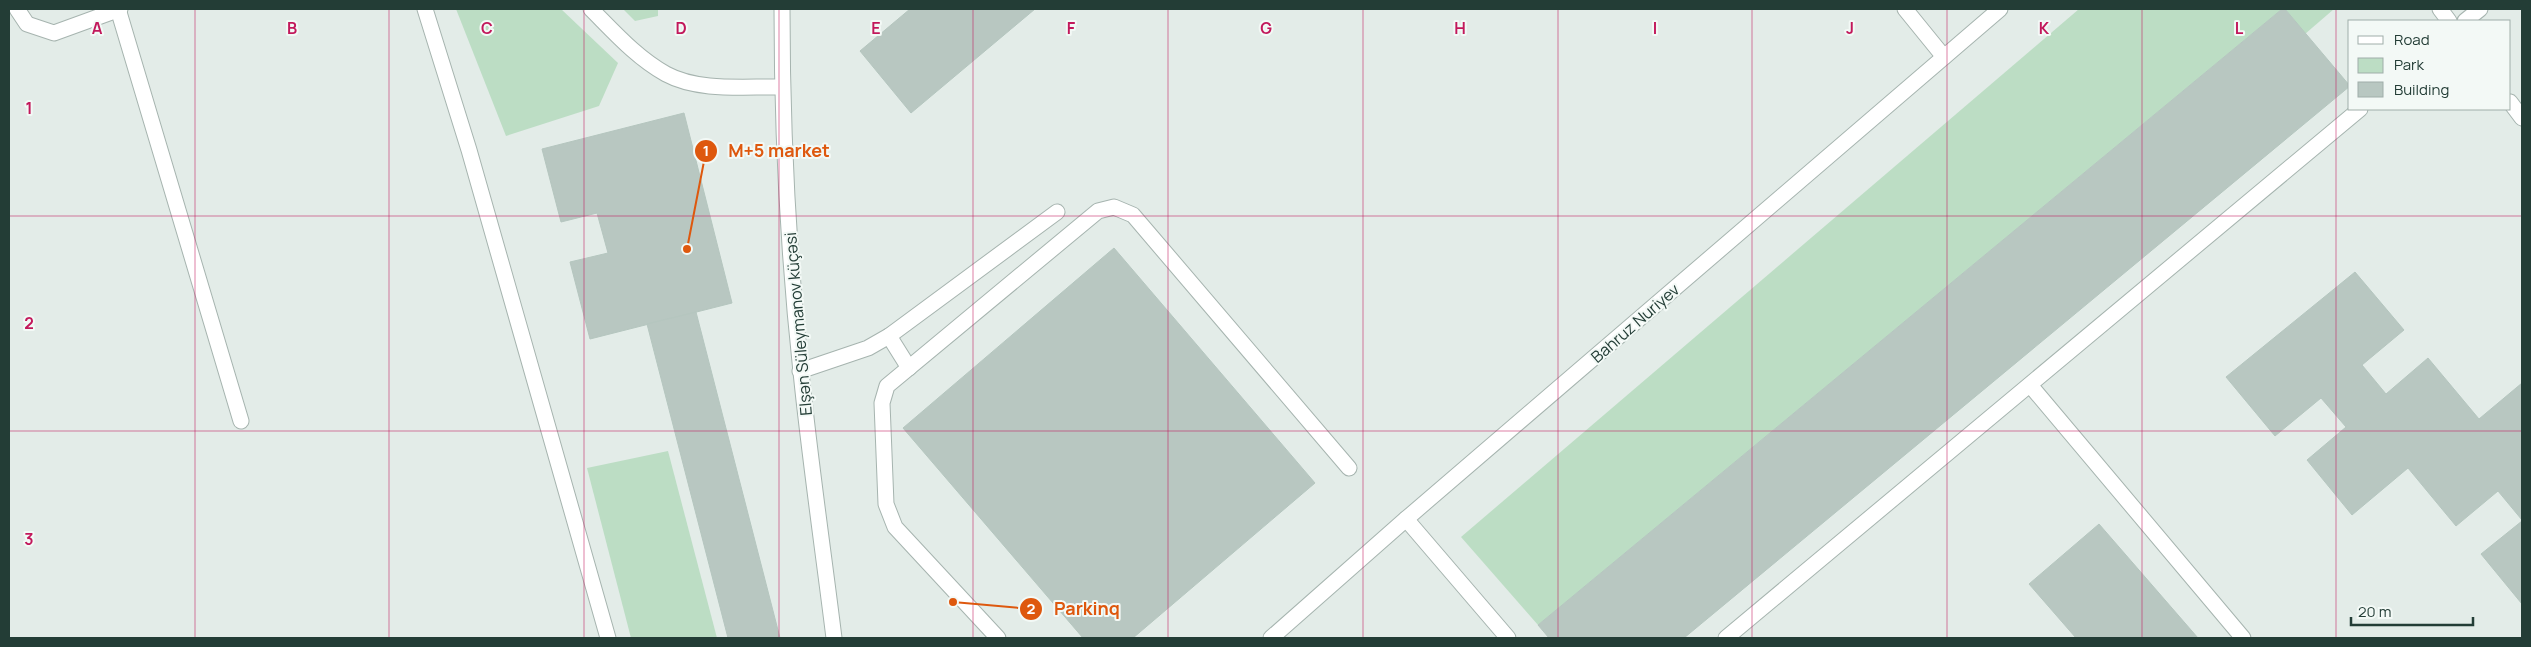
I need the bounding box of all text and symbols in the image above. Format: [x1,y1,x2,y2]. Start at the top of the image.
text: A [92,17,103,39]
text: B [287,17,297,39]
text: C [481,17,493,39]
text: D [675,17,687,39]
text: E [871,17,881,39]
text: F [1067,17,1076,39]
text: G [1260,17,1272,39]
text: H [1454,17,1466,39]
text: I [1653,17,1657,39]
text: J [1846,17,1854,39]
text: K [2039,17,2050,39]
text: L [2235,17,2244,39]
legend [2348,20,2511,110]
text: Road [2394,29,2430,50]
text: Park [2394,54,2424,75]
text: Building [2394,79,2449,100]
text: 1 [25,97,33,119]
callout: М+5 market [693,135,840,168]
text: М+5 market [728,138,830,162]
text: 1 [703,140,709,161]
street label: Elşən Süleymanov küçəsi [779,231,817,417]
street label: Bahruz Nuriyev [1586,278,1684,368]
text: 2 [24,312,34,334]
text: 3 [24,528,34,550]
callout: Parkinq [1019,592,1130,625]
scale bar [2351,594,2474,626]
text: Parkinq [1054,596,1120,620]
text: 2 [1027,598,1036,619]
text: 20 m [2358,601,2391,622]

